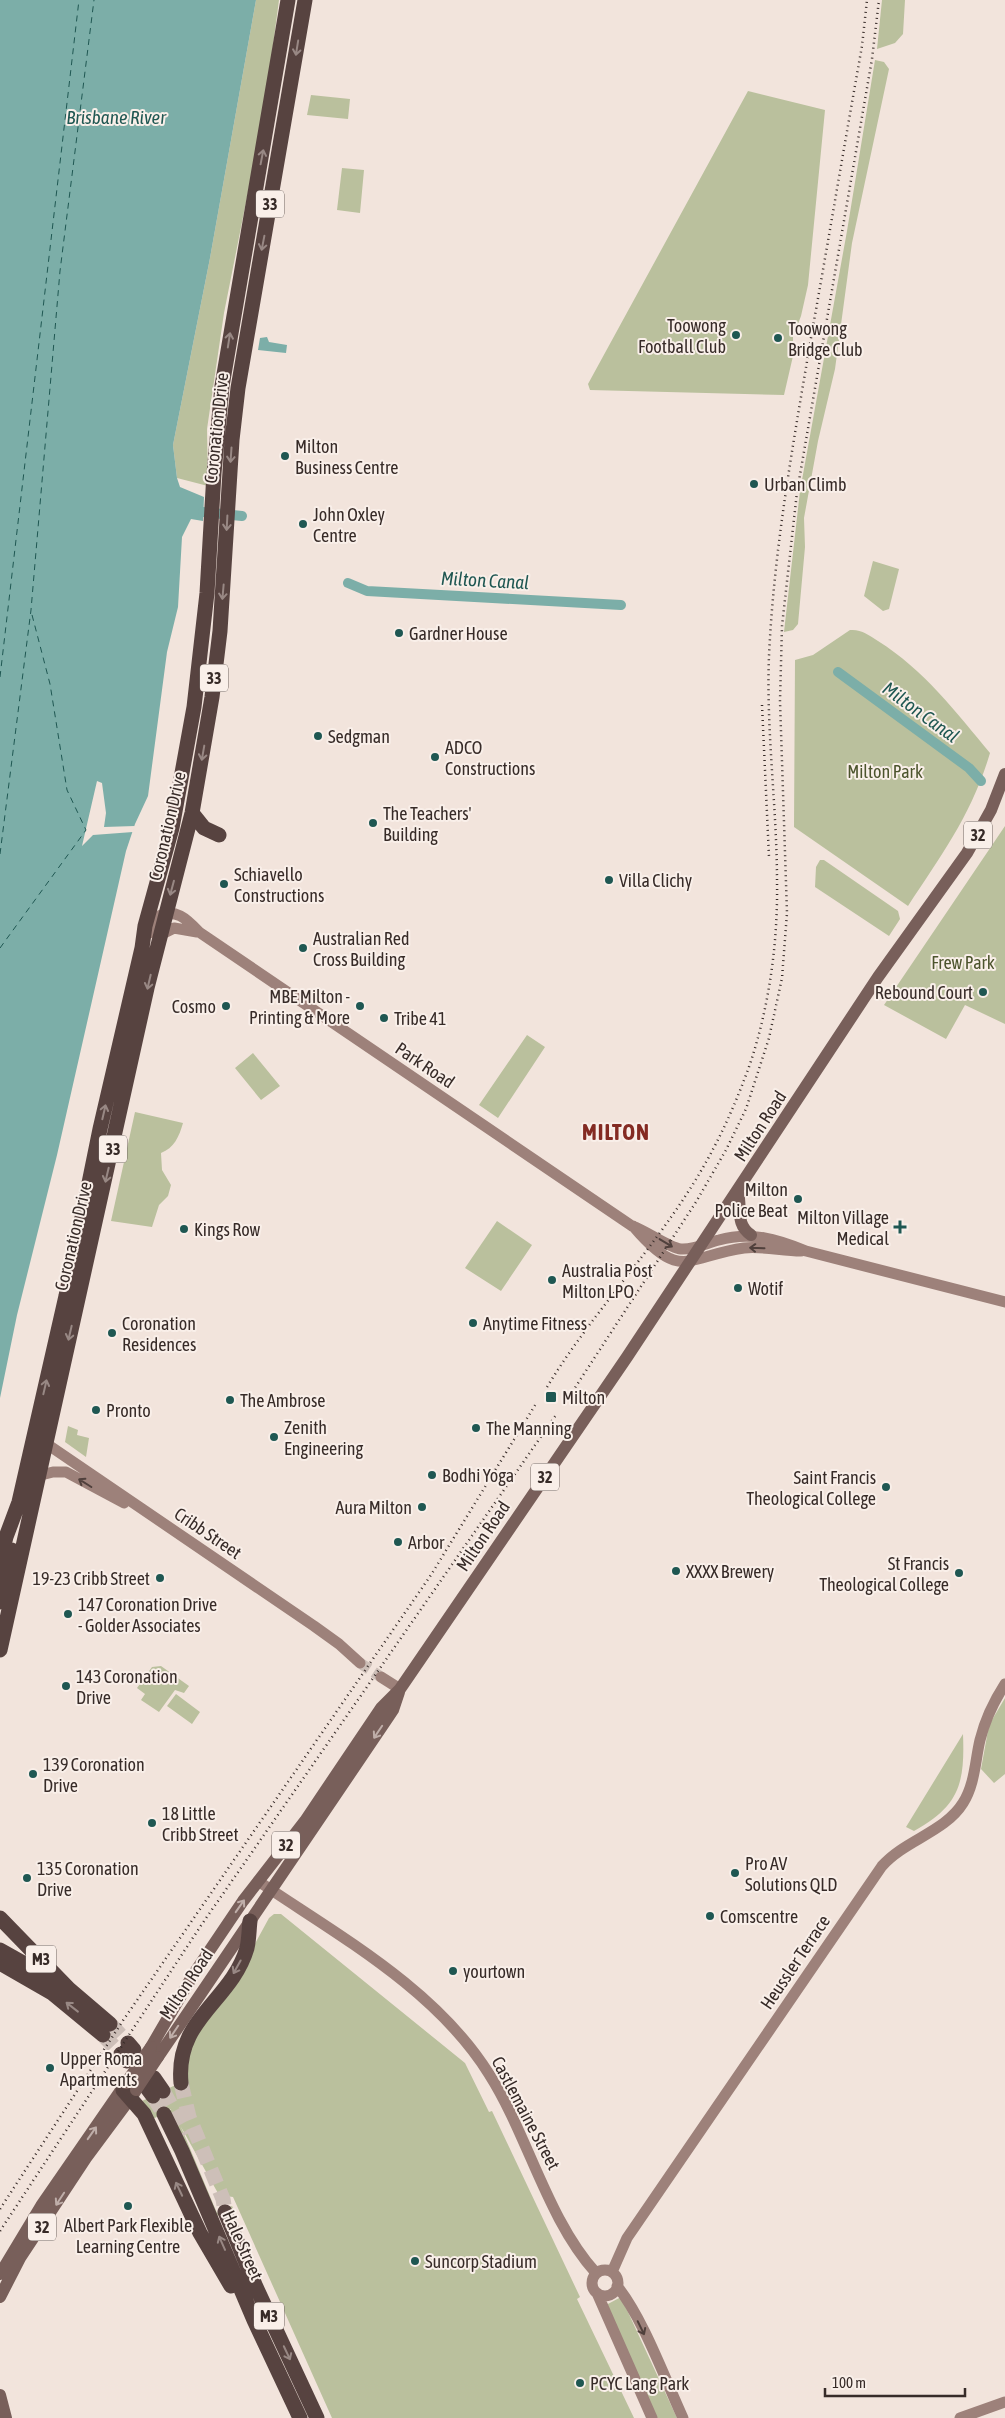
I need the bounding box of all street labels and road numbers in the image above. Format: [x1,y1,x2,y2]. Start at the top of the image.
road number: 33 [256,190,284,218]
street label: Coronation Drive [200,372,232,484]
road number: 33 [200,664,228,691]
street label: Coronation Drive [144,769,190,883]
road number: 32 [964,822,992,848]
street label: Park Road [391,1038,459,1092]
street label: Milton Road [729,1087,791,1165]
road number: 33 [99,1136,127,1162]
street label: Coronation Drive [50,1179,96,1293]
road number: 32 [531,1464,559,1490]
street label: Milton Road [452,1497,514,1575]
street label: Cribb Street [170,1503,246,1563]
road number: 32 [272,1832,300,1858]
street label: Heussler Terrace [756,1911,834,2013]
street label: Milton Road [155,1945,217,2023]
road number: M3 [26,1946,56,1972]
street label: Castlemaine Street [487,2053,565,2173]
street label: Hale Street [218,2207,268,2283]
road number: 32 [28,2214,56,2240]
road number: M3 [254,2302,284,2330]

